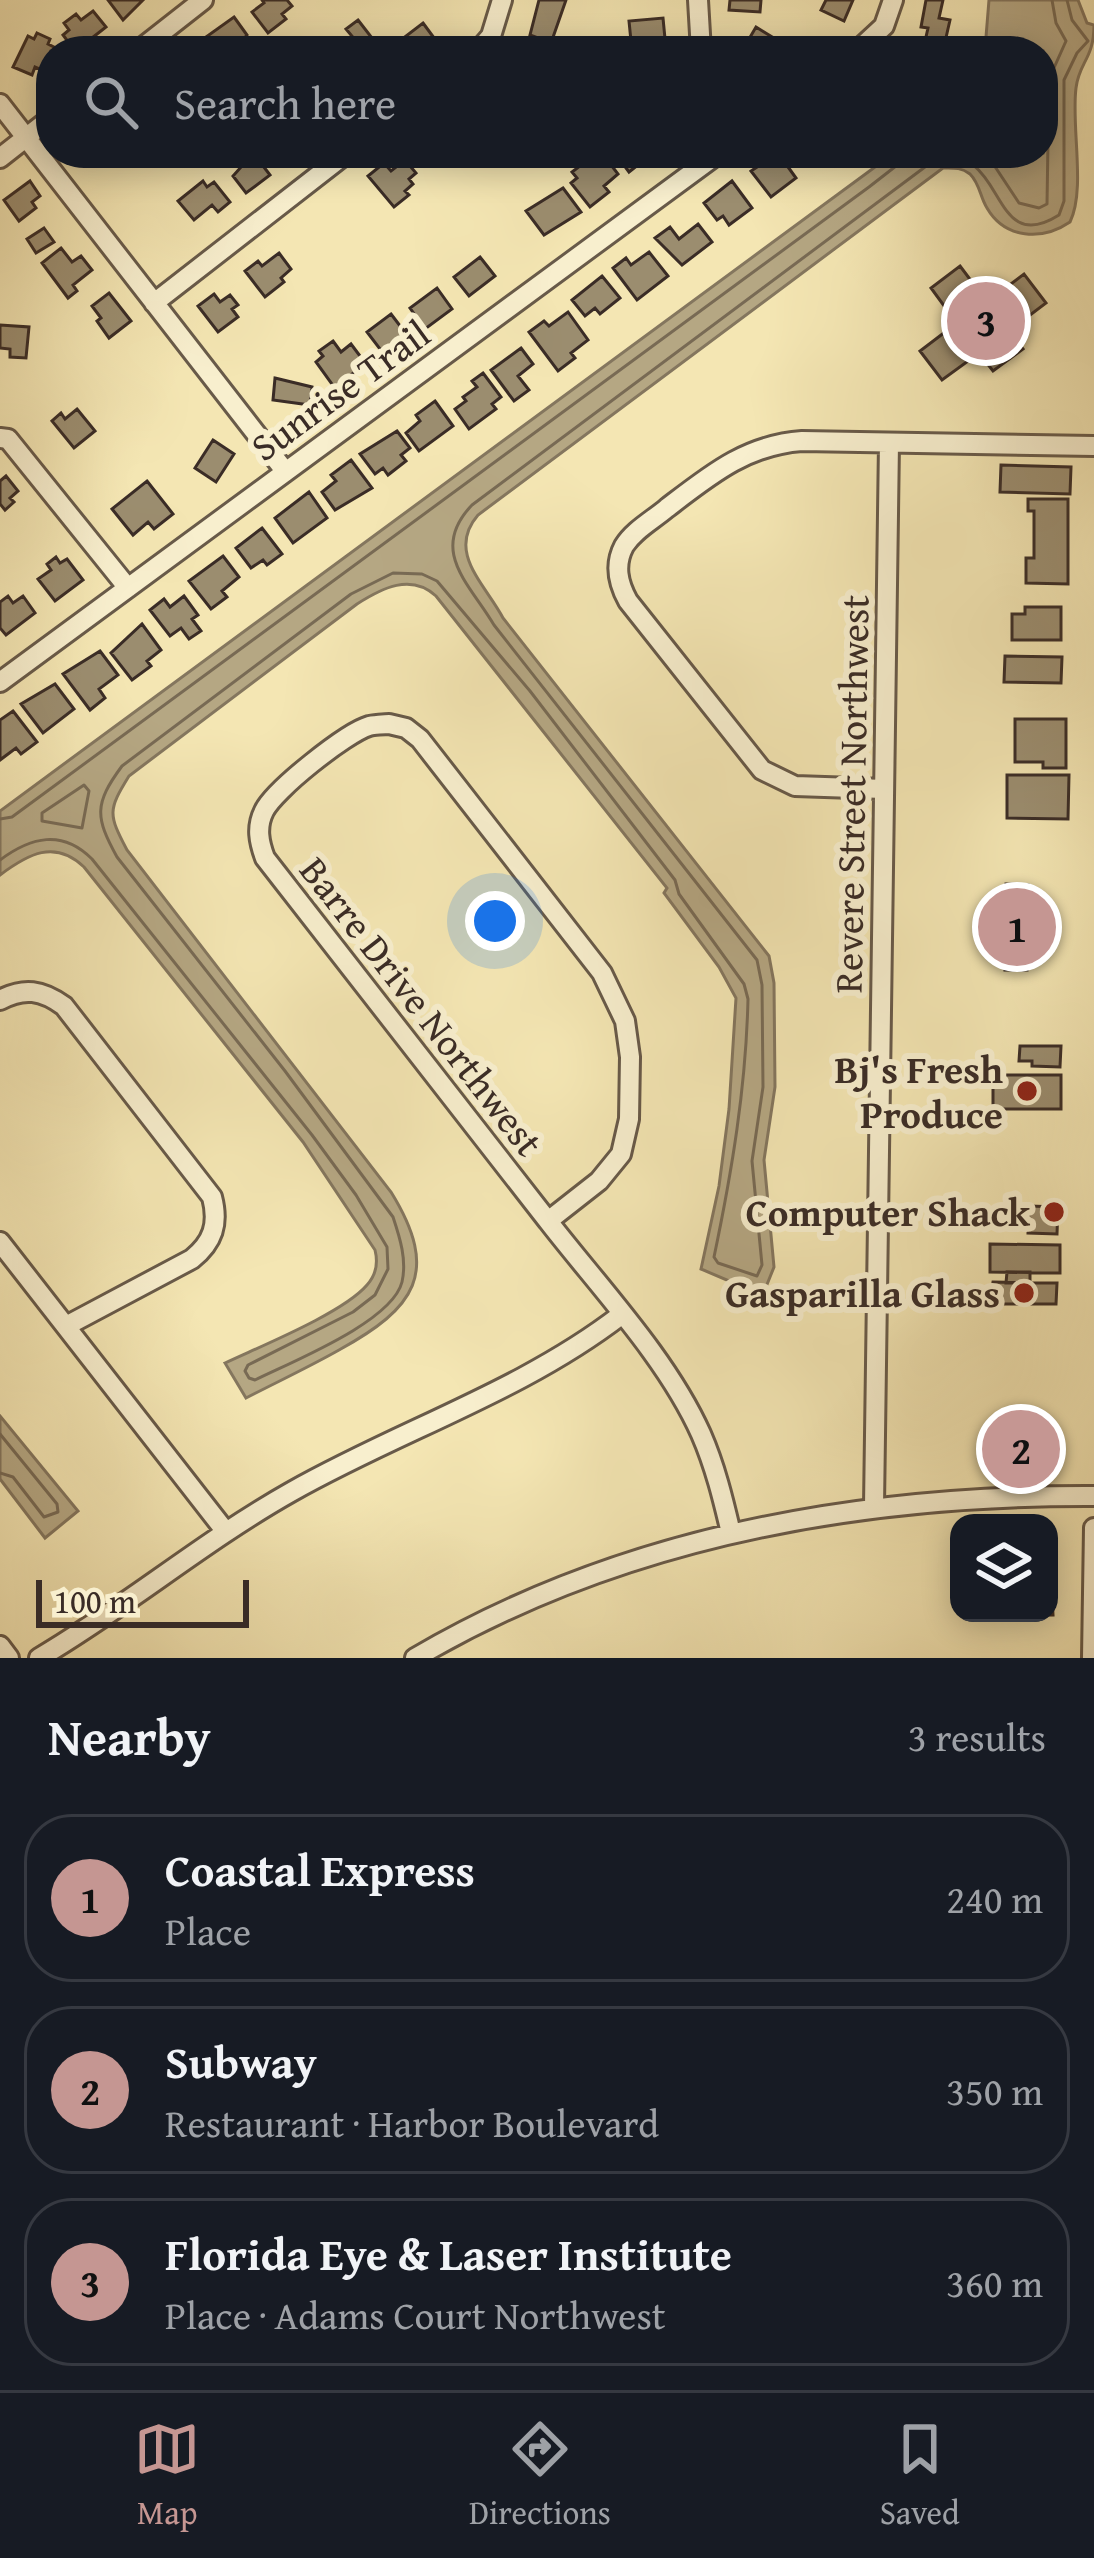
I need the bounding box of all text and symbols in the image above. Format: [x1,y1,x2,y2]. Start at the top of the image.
search box [36,36,1058,168]
icon: search [78,69,144,135]
text: Search here [174,70,396,135]
pin: 3 [947,276,1025,366]
street label: Sunrise Trail [238,305,441,474]
street label: Revere Street Northwest [819,594,882,994]
street label: Barre Drive Northwest [287,844,558,1168]
pin: 1 [978,882,1056,972]
your location [465,891,525,951]
place label: Bj's Fresh Produce [835,1040,1003,1142]
marker: Bj's Fresh Produce [1014,1078,1040,1104]
place label: Computer Shack [746,1183,1031,1240]
marker: Computer Shack [1041,1199,1067,1225]
place label: Gasparilla Glass [725,1264,1000,1321]
marker: Gasparilla Glass [1011,1280,1037,1306]
pin: 2 [982,1404,1060,1494]
map controls [950,1514,1058,1622]
button: layers [950,1514,1058,1622]
scale bar [36,1574,249,1627]
text: 100 m [54,1577,136,1625]
text: Nearby [48,1699,211,1774]
text: 3 results [908,1708,1046,1765]
text: Coastal Express [165,1837,475,1902]
text: 1 [80,1870,100,1927]
text: 240 m [946,1870,1043,1927]
text: Place [165,1902,251,1959]
text: Subway [165,2029,317,2094]
text: 2 [80,2062,100,2119]
text: 350 m [946,2062,1043,2119]
text: Restaurant · Harbor Boulevard [165,2094,659,2151]
text: Florida Eye & Laser Institute [165,2221,732,2286]
text: 3 [80,2254,100,2311]
text: 360 m [946,2254,1043,2311]
text: Place · Adams Court Northwest [165,2286,666,2343]
tab: Map [134,2416,200,2536]
tab: Directions [469,2416,611,2536]
tab: Saved [880,2416,960,2536]

